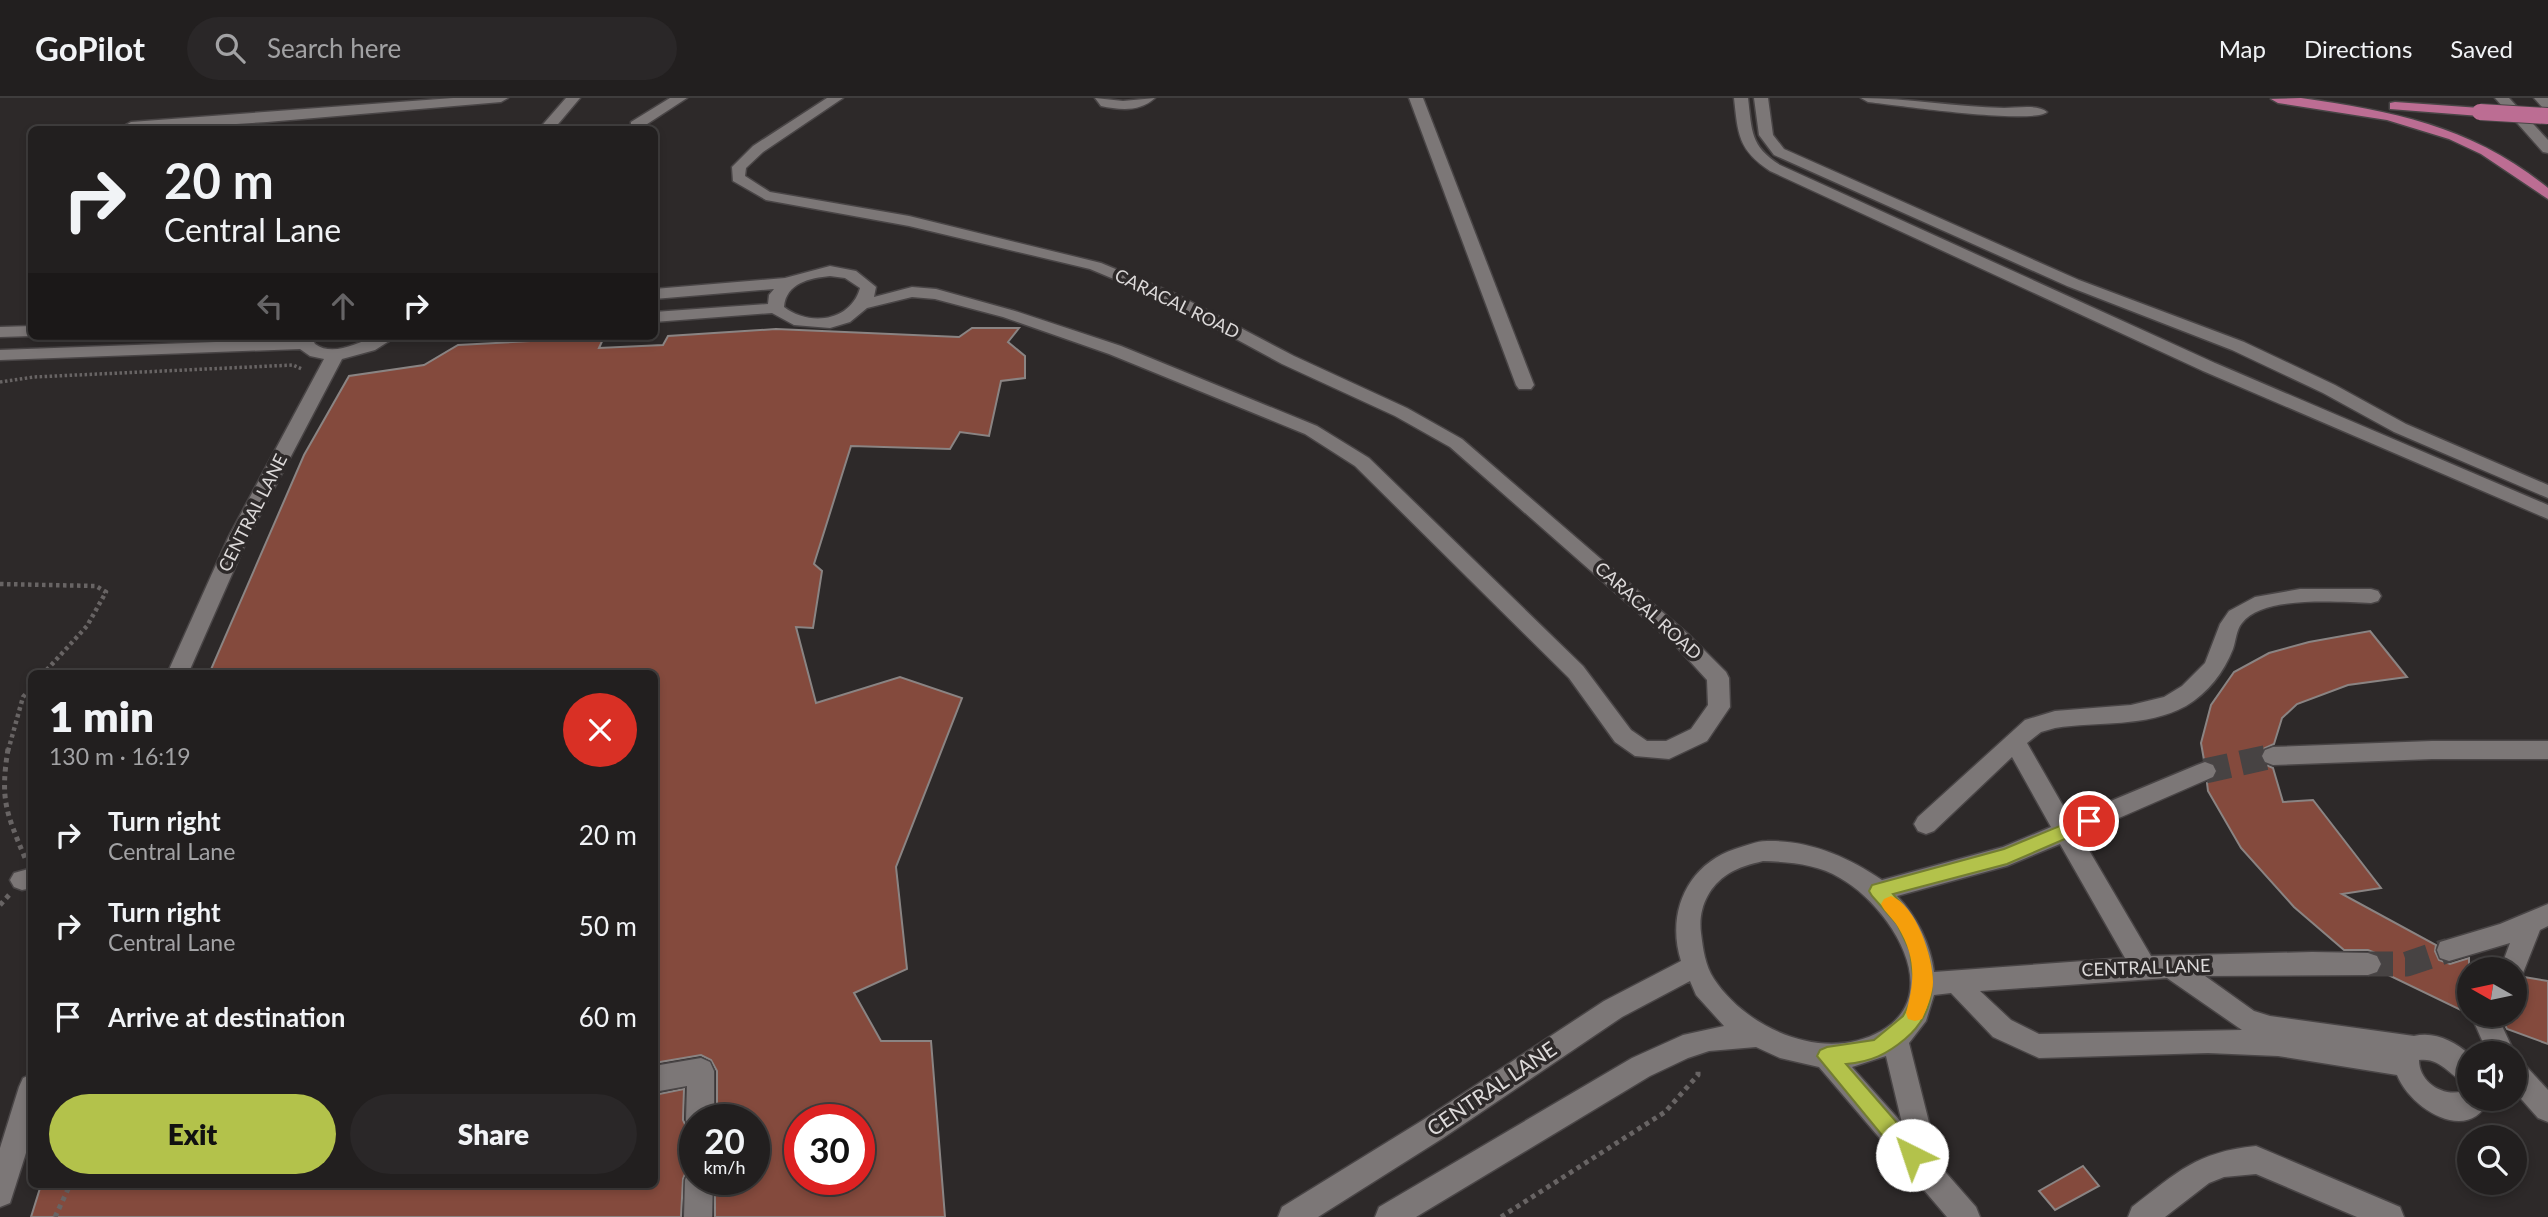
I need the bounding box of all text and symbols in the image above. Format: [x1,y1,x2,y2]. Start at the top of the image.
search box [187,17,677,80]
text: GoPilot [35,28,145,68]
icon: search [211,29,249,67]
text: Search here [267,32,401,64]
text: Map [2219,34,2266,63]
text: Directions [2304,34,2412,63]
text: Saved [2450,34,2513,63]
text: 20 m [164,151,274,209]
icon: right [49,154,140,245]
text: Central Lane [164,210,341,249]
street label: CARACAL ROAD [1112,263,1243,343]
icon: left [251,287,289,325]
icon: ahead [324,287,362,325]
icon: right [397,287,435,325]
street label: CENTRAL LANE [213,450,291,575]
street label: CARACAL ROAD [1591,557,1707,664]
text: 1 min [49,691,154,741]
button: close [563,693,637,767]
text: 130 m · 16:19 [49,742,191,770]
pin [2059,791,2119,851]
icon: arrive [2070,802,2108,840]
text: Turn right [108,805,221,837]
icon: right [49,816,87,854]
text: 20 m [579,819,637,851]
text: Central Lane [108,837,235,865]
text: Turn right [108,896,221,928]
icon: right [49,907,87,945]
text: 50 m [579,910,637,942]
text: Central Lane [108,928,235,956]
street label: CENTRAL LANE [2081,954,2211,980]
north arrow [2457,957,2527,1027]
map controls [2457,957,2527,1195]
icon: arrive [49,998,87,1036]
text: Arrive at destination [108,1001,345,1033]
text: 60 m [579,1001,637,1033]
street label: CENTRAL LANE [1422,1035,1561,1140]
button: sound [2457,1041,2527,1111]
button: Exit [49,1094,336,1174]
button: Share [350,1094,637,1174]
speed limit sign: 30 [784,1104,875,1195]
position arrow [1875,1118,1949,1192]
text: 20 [704,1119,745,1161]
button: search [2457,1125,2527,1195]
text: km/h [703,1156,746,1178]

